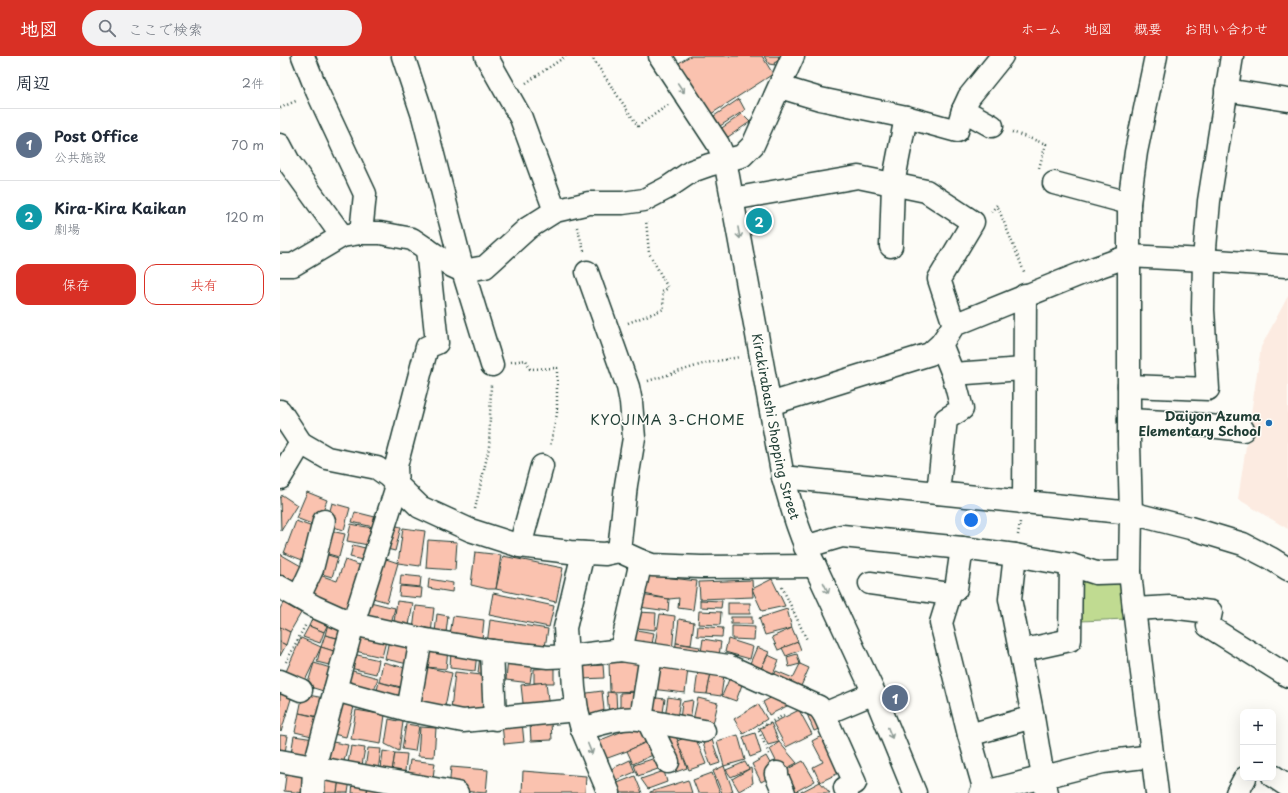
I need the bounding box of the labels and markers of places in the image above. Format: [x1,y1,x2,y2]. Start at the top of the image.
pin: 2 [746,206,772,236]
place label: Daiyon Azuma Elementary School [1139,406,1261,440]
marker: Daiyon Azuma Elementary School [1264,418,1274,428]
pin: 1 [882,683,908,713]

